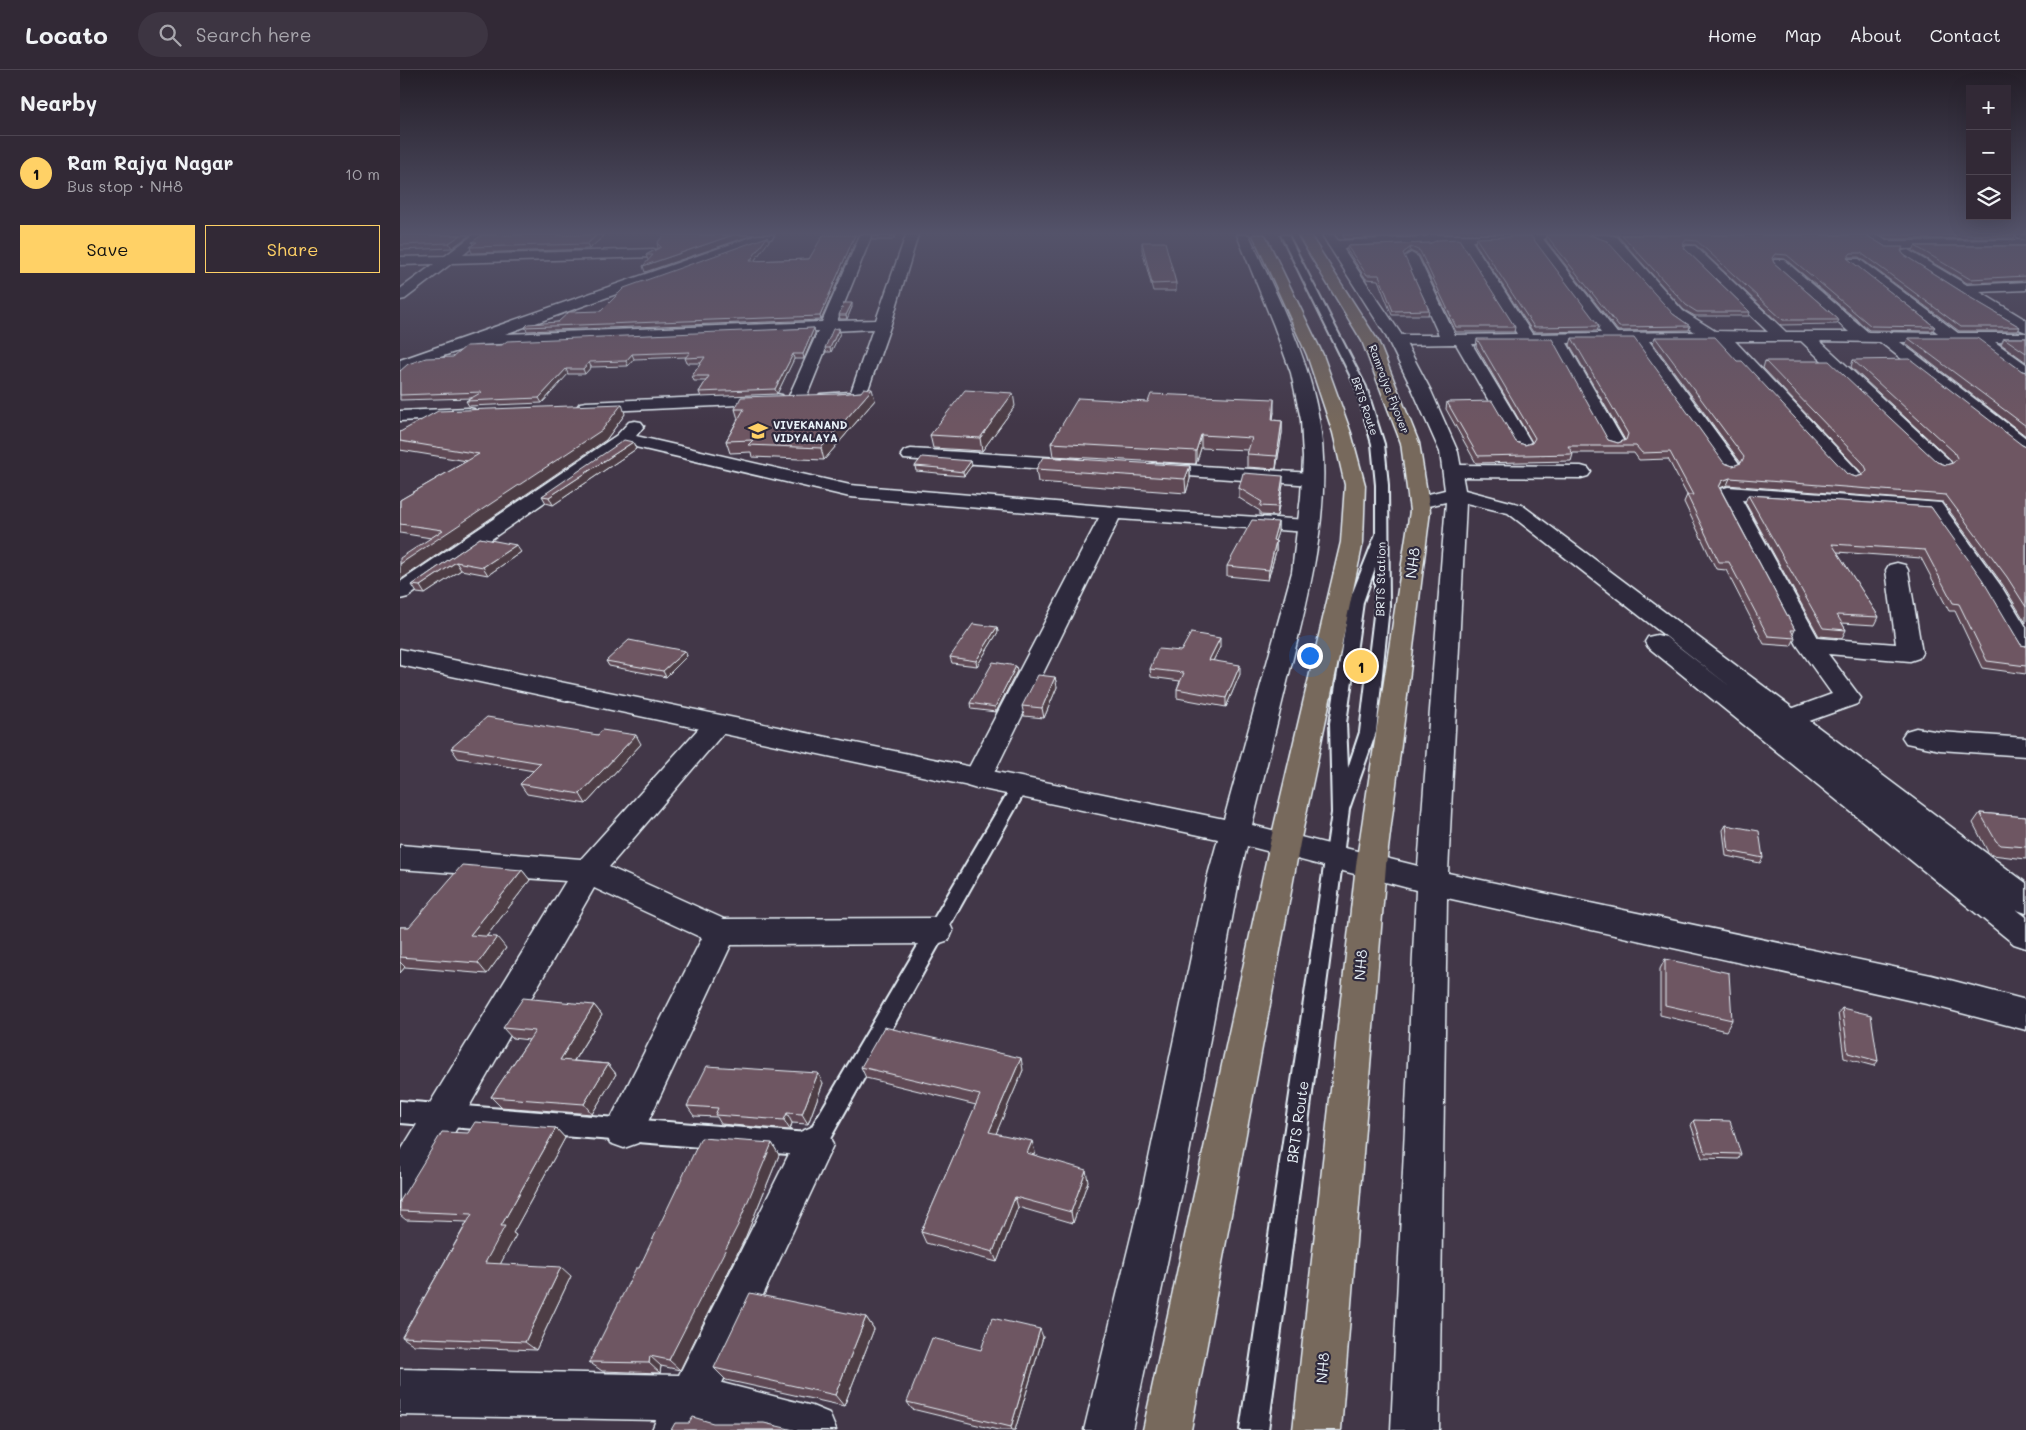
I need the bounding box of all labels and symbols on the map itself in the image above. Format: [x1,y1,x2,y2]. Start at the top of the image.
street label: Ramrajya Flyover [1366,342,1413,435]
street label: BRTS Route [1348,375,1383,437]
place label: VIVEKANAND VIDYALAYA [773,417,847,445]
school or university icon: VIVEKANAND VIDYALAYA [747,420,769,442]
street label: BRTS Station [1371,542,1389,616]
street label: NH8 [1400,546,1424,579]
your location [1297,643,1323,669]
pin: 1 [1345,647,1377,685]
street label: NH8 [1349,949,1371,981]
street label: BRTS Route [1281,1079,1313,1164]
street label: NH8 [1311,1352,1333,1384]

